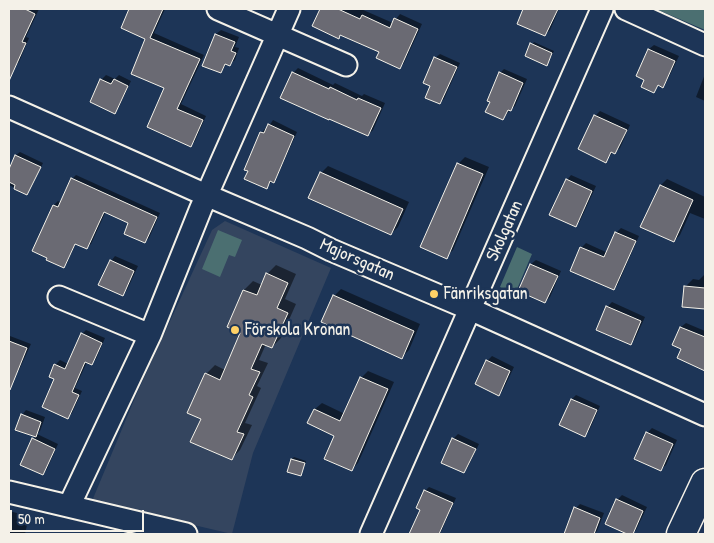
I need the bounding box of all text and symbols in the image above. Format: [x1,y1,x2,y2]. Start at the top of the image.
street label: Skolgatan [482,197,528,265]
street label: Majorsgatan [316,234,398,286]
place label: Fänriksgatan [444,283,528,305]
marker: Fänriksgatan [428,288,440,300]
place label: Förskola Kronan [245,319,350,341]
marker: Förskola Kronan [229,324,241,336]
scale bar [12,500,146,532]
text: 50 m [18,508,45,529]

